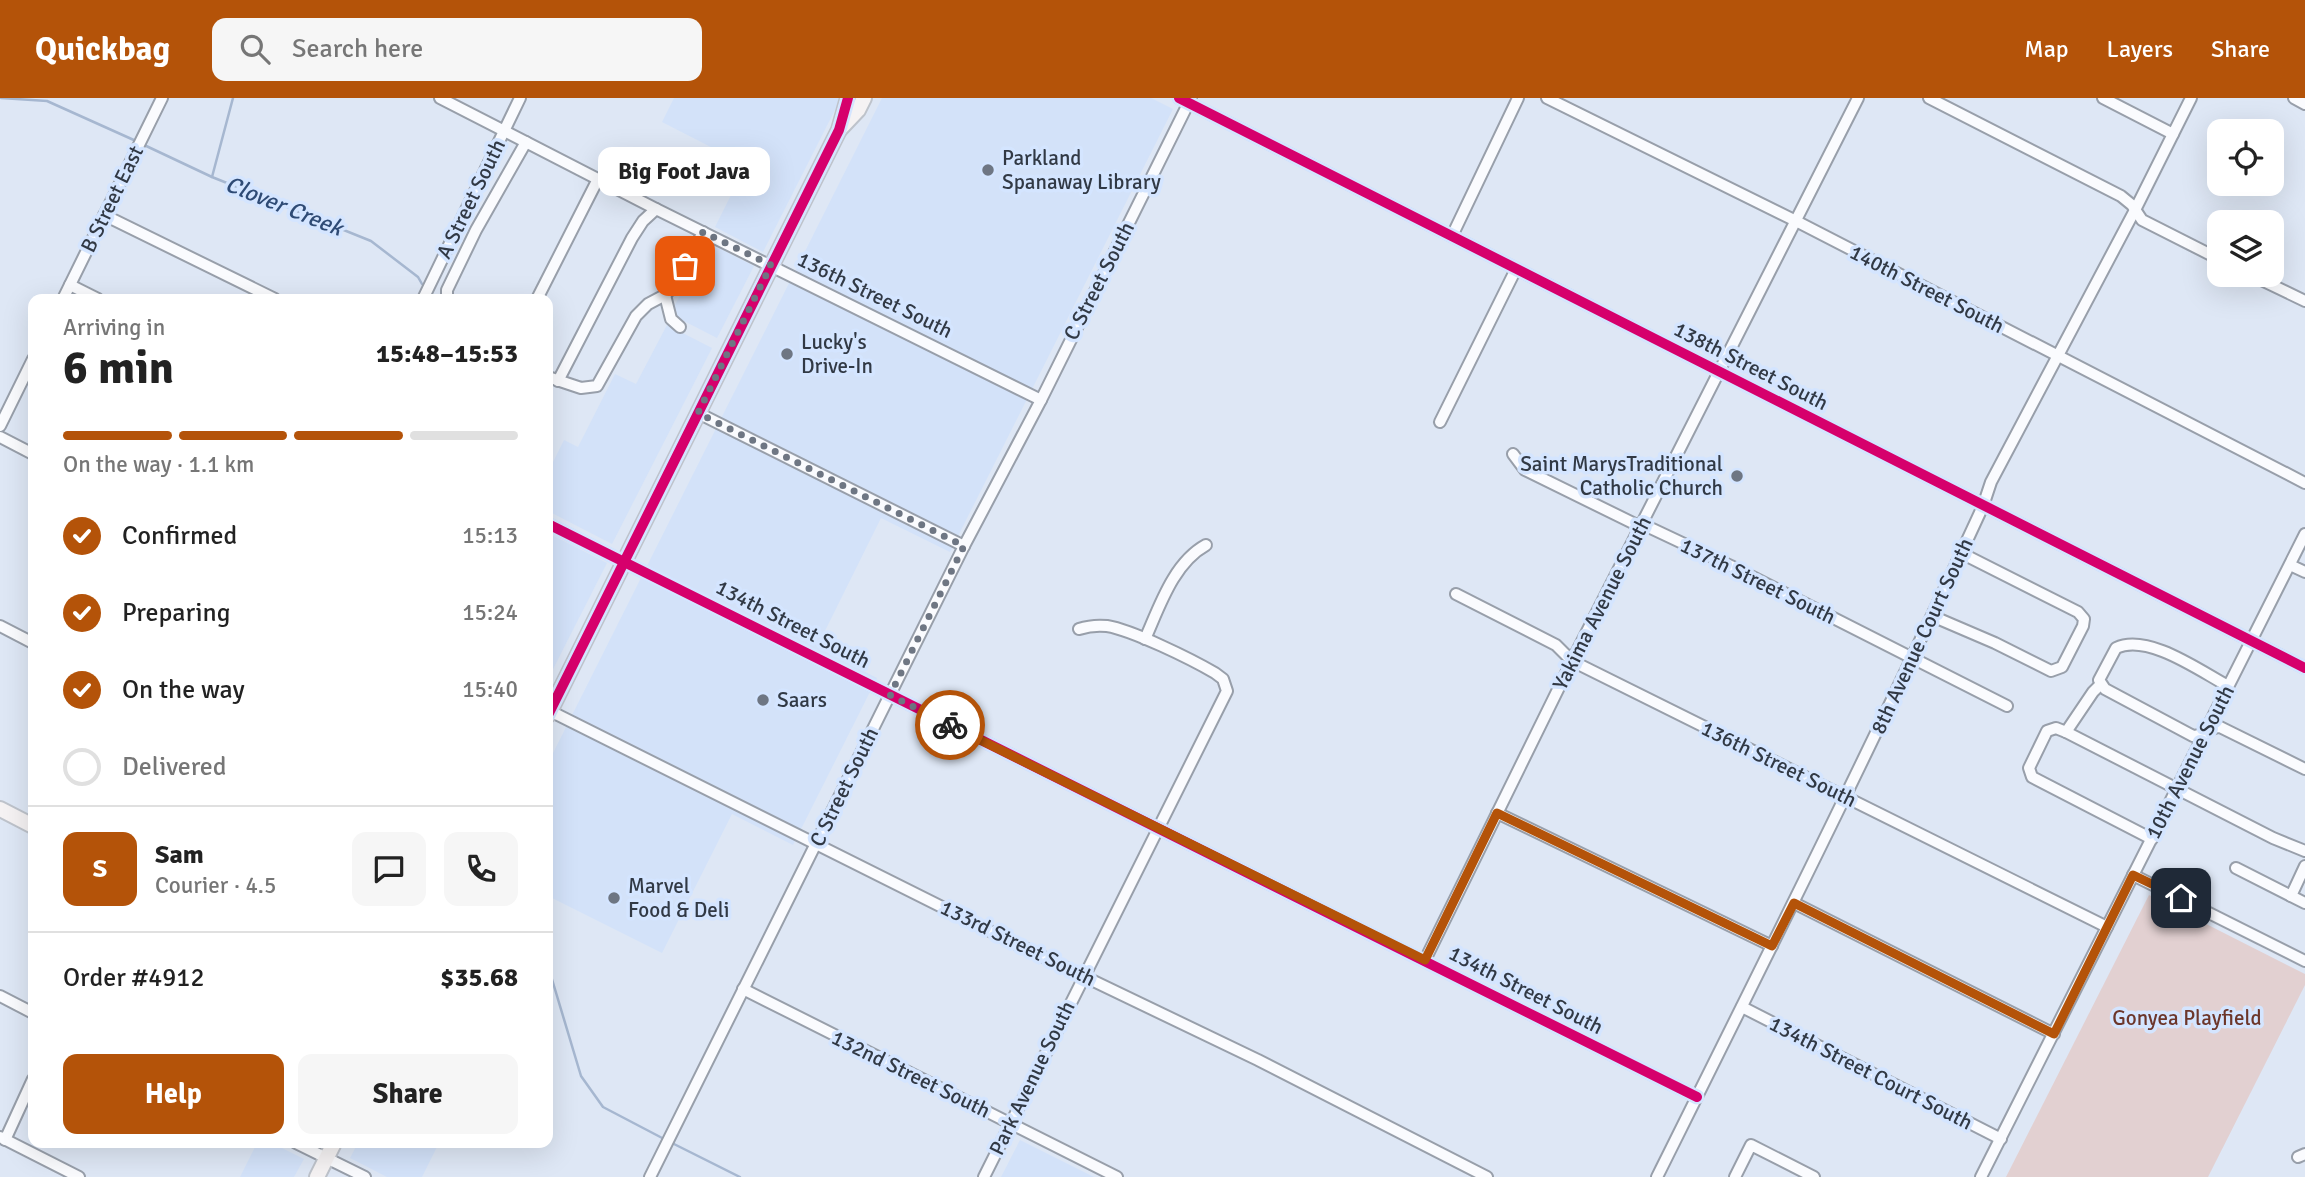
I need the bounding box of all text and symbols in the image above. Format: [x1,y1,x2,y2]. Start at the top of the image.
search box [212,18,702,81]
text: Quickbag [35,29,170,70]
icon: search [236,30,274,68]
text: Search here [292,33,423,65]
text: Map [2024,34,2069,64]
text: Layers [2107,34,2173,64]
text: Share [2211,34,2270,64]
map controls [2207,119,2284,287]
button: locate [2207,119,2284,196]
street label: A Street South [431,135,511,263]
street label: B Street East [75,141,149,257]
place label: Parkland Spanaway Library [1002,145,1161,195]
callout: Big Foot Java [599,147,771,196]
text: Big Foot Java [618,157,750,186]
marker: Parkland Spanaway Library [980,162,996,178]
water label: Clover Creek [221,169,349,244]
button: layers [2207,210,2284,287]
street label: C Street South [1058,217,1140,345]
pin [655,236,715,296]
street label: 140th Street South [1846,239,2008,339]
street label: 136th Street South [793,246,957,344]
icon: bag [666,247,704,285]
text: Arriving in [63,313,165,342]
street label: 138th Street South [1670,316,1832,416]
place label: Lucky's Drive-In [801,329,873,379]
text: 15:48–15:53 [376,338,518,370]
text: 6 min [63,340,174,396]
marker: Lucky's Drive-In [779,346,795,362]
text: On the way · 1.1 km [63,450,254,479]
place label: Saint MarysTraditional Catholic Church [1520,451,1723,501]
marker: Saint MarysTraditional Catholic Church [1729,468,1745,484]
street label: Yakima Avenue South [1547,512,1657,694]
icon: check [63,517,101,555]
text: Confirmed [122,520,237,552]
text: 15:13 [462,521,518,550]
street label: 137th Street South [1676,532,1840,630]
street label: 8th Avenue Court South [1865,534,1979,738]
street label: 134th Street South [712,574,874,674]
icon: check [63,594,101,632]
text: Preparing [122,597,230,629]
text: 15:24 [462,598,518,627]
icon: check [63,671,101,709]
text: On the way [122,674,245,706]
text: 15:40 [462,675,518,704]
street label: 10th Avenue South [2140,681,2240,843]
place label: Saars [777,687,827,713]
courier [915,690,985,760]
marker: Saars [755,692,771,708]
icon: bike [931,706,969,744]
street label: 136th Street South [1697,715,1861,813]
street label: C Street South [804,723,884,851]
text: Delivered [122,751,227,783]
button: chat [352,832,426,906]
button: phone [444,832,518,906]
text: Sam [155,839,204,871]
text: S [93,853,107,885]
pin [2151,868,2211,928]
text: Courier · 4.5 [155,871,276,900]
place label: Marvel Food & Deli [628,873,730,923]
icon: home [2162,879,2200,917]
marker: Marvel Food & Deli [606,890,622,906]
street label: 133rd Street South [936,894,1100,992]
street label: 134th Street South [1445,940,1607,1040]
text: Order #4912 [63,962,204,994]
text: $35.68 [440,962,518,994]
street label: Park Avenue South [983,997,1081,1159]
park label: Gonyea Playfield [2112,1005,2262,1031]
street label: 134th Street Court South [1765,1010,1977,1136]
street label: 132nd Street South [827,1024,995,1124]
button: Help [63,1054,284,1134]
button: Share [298,1054,518,1134]

